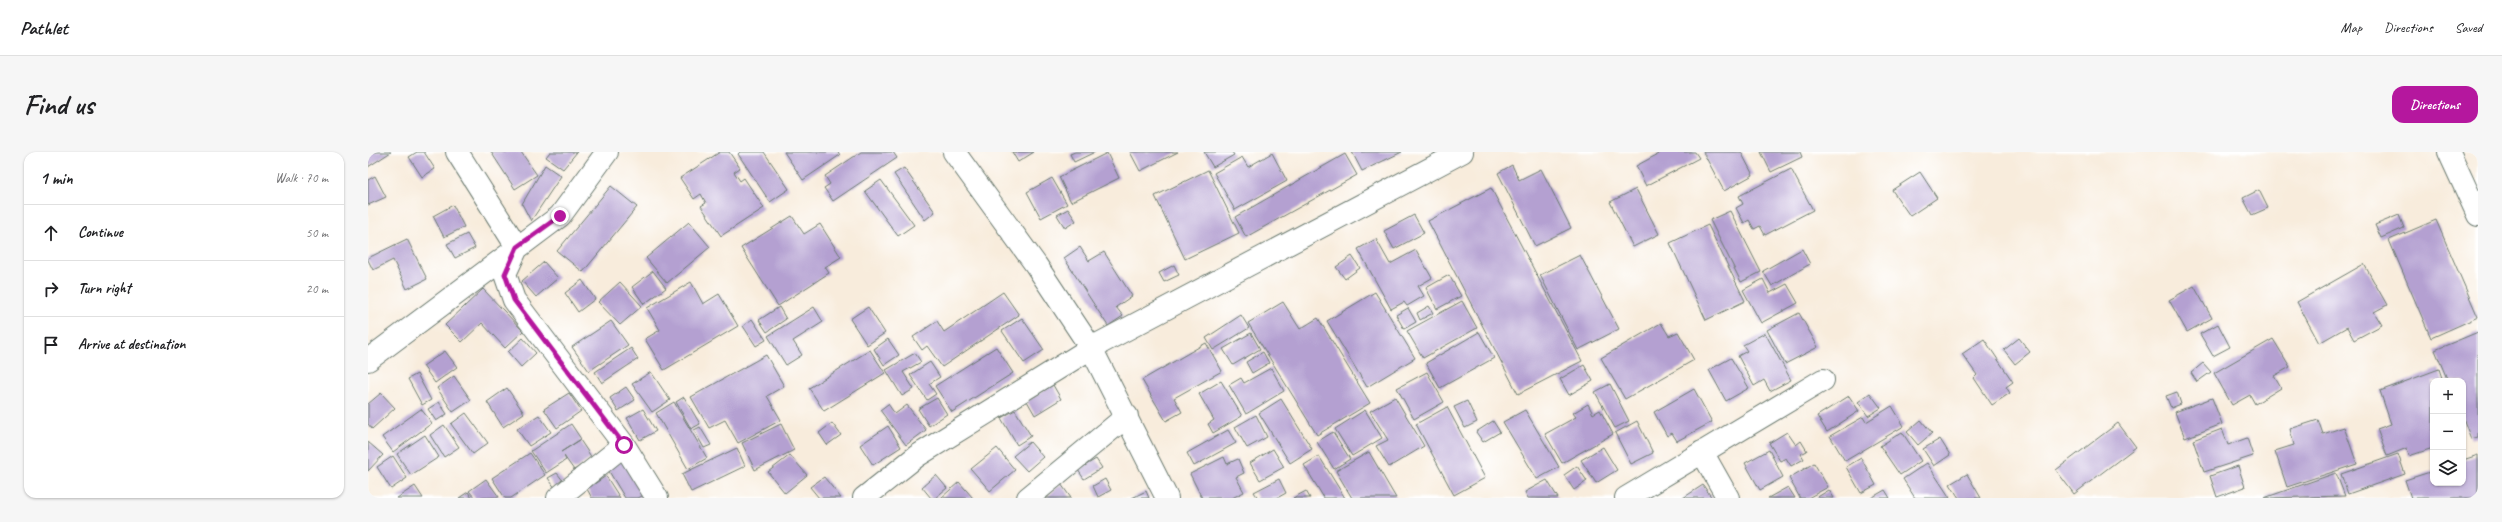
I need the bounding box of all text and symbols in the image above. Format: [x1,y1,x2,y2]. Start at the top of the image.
text: Pathlet [20,16,68,40]
text: Map [2341,19,2362,36]
text: Directions [2384,19,2433,36]
text: Saved [2455,19,2482,36]
button: Directions [2392,86,2478,123]
text: Find us [24,87,94,122]
text: 1 min [40,168,73,189]
text: Walk · 70 m [275,170,328,186]
route end [551,207,569,225]
icon: ahead [40,222,62,244]
text: Continue [78,223,123,242]
text: 50 m [306,225,328,241]
icon: right [40,278,62,300]
text: Turn right [78,279,131,298]
text: 20 m [306,281,328,297]
icon: arrive [40,334,62,356]
text: Arrive at destination [78,335,185,354]
map controls [2430,378,2466,486]
button: + [2430,378,2466,414]
button: − [2430,414,2466,450]
route start [615,436,633,454]
button: layers [2430,450,2466,486]

